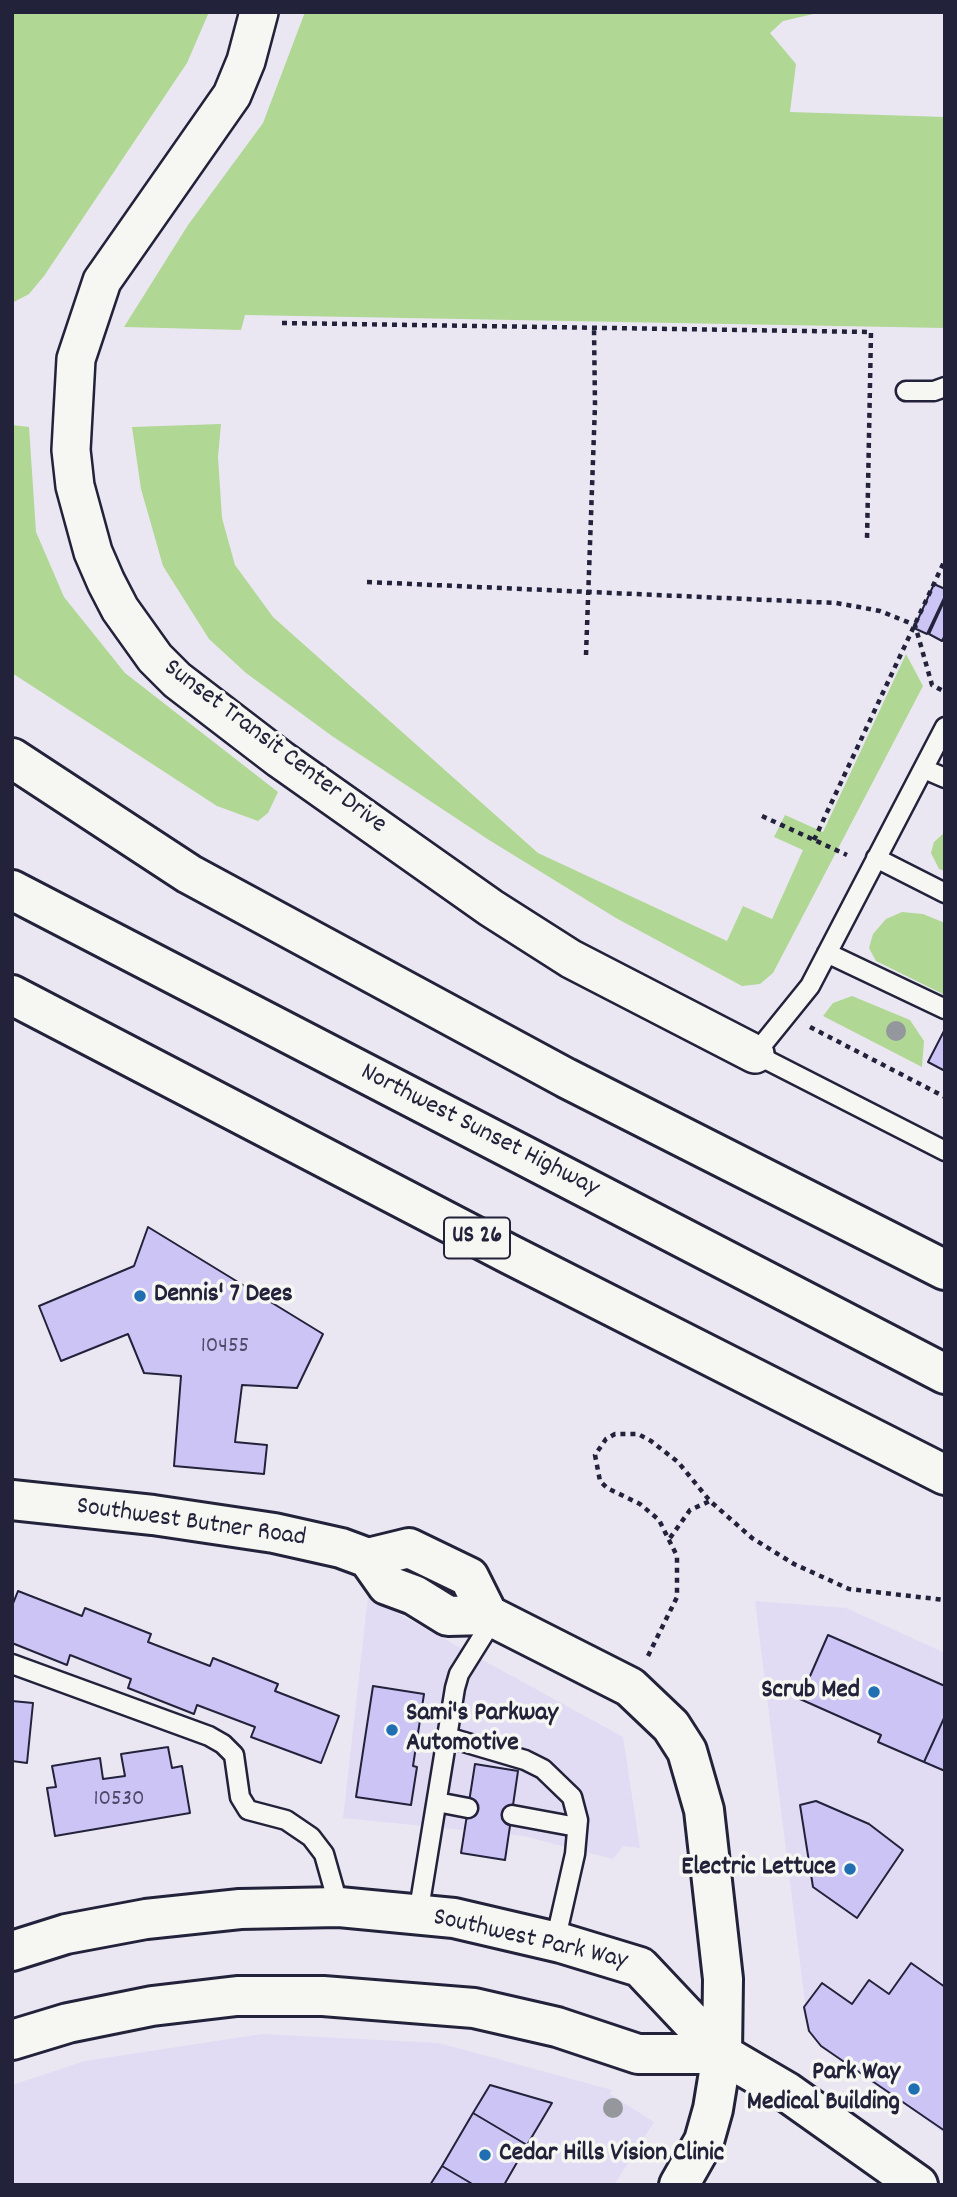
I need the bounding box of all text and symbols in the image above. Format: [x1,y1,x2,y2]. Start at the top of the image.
street label: Sunset Transit Center Drive [156,654,392,842]
street label: Northwest Sunset Highway [354,1058,604,1206]
road number: US 26 [444,1218,510,1258]
place label: Dennis' 7 Dees [154,1280,293,1312]
marker: Dennis' 7 Dees [132,1288,148,1304]
house number: 10455 [201,1334,249,1362]
street label: Southwest Butner Road [74,1492,308,1556]
place label: Scrub Med [761,1676,860,1708]
marker: Scrub Med [866,1684,882,1700]
place label: Sami's Parkway Automotive [406,1699,558,1760]
marker: Sami's Parkway Automotive [384,1722,400,1738]
house number: 10530 [94,1787,144,1815]
place label: Electric Lettuce [681,1853,836,1885]
marker: Electric Lettuce [842,1861,858,1877]
street label: Southwest Park Way [430,1903,630,1979]
place label: Park Way Medical Building [747,2058,900,2120]
marker: Park Way Medical Building [906,2081,922,2097]
place label: Cedar Hills Vision Clinic [499,2139,724,2171]
marker: Cedar Hills Vision Clinic [477,2147,493,2163]

